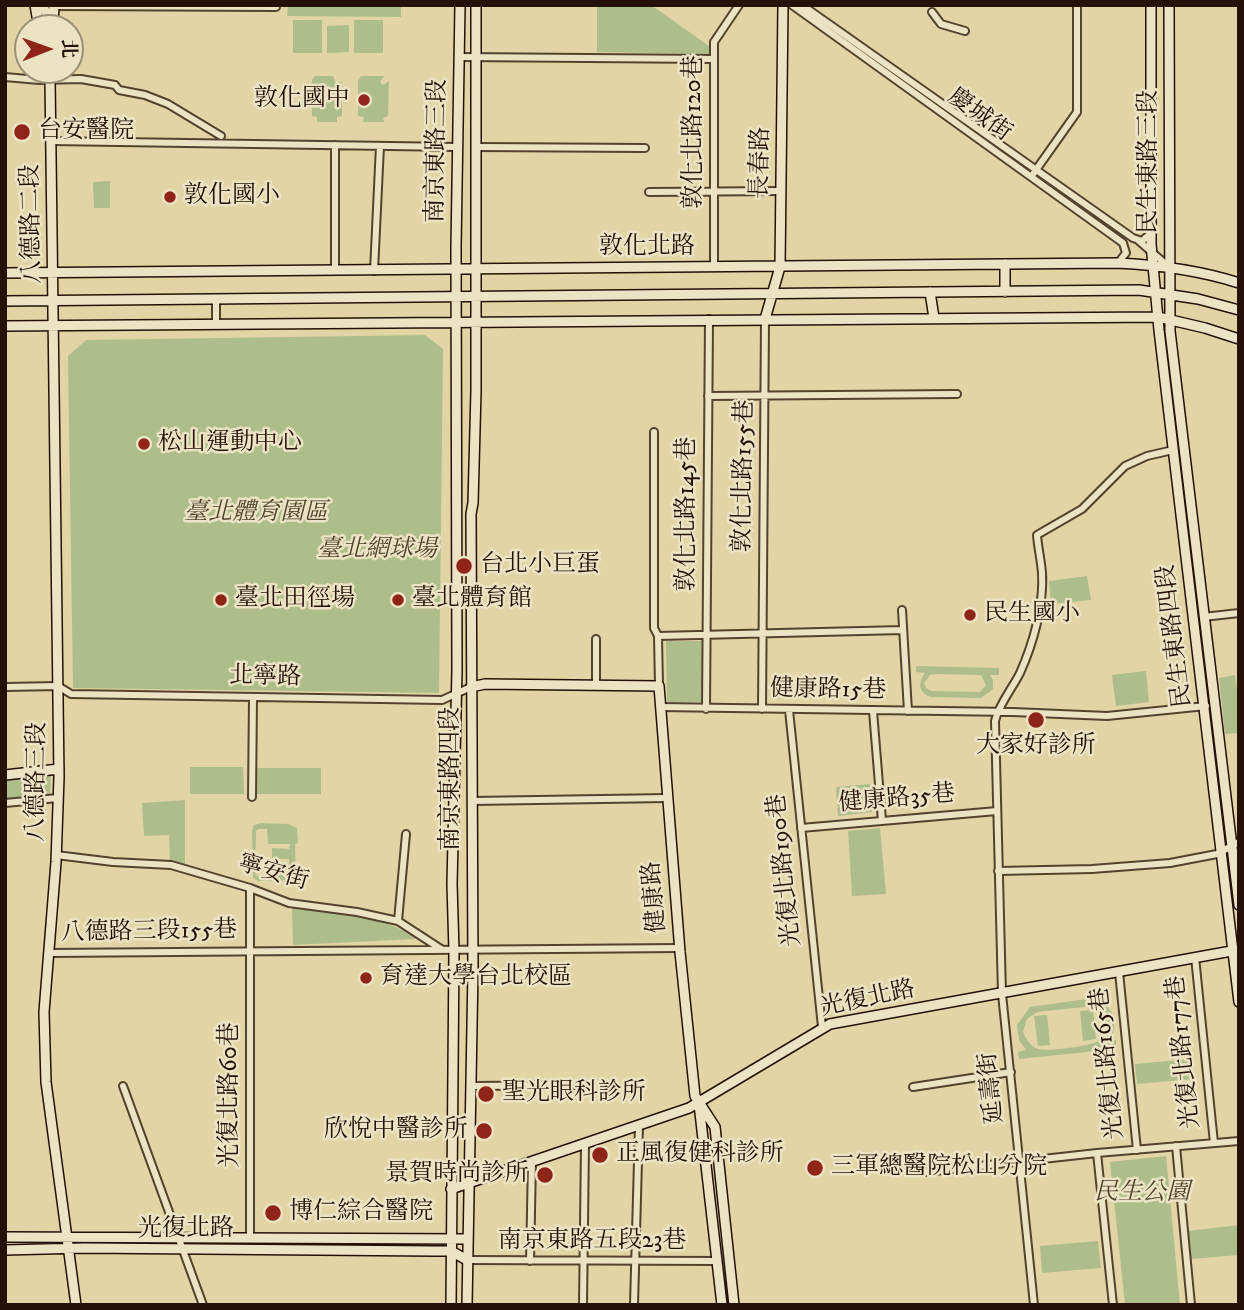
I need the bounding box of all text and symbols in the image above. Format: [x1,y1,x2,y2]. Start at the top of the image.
north arrow [14,14,84,84]
text: 北 [57,39,80,58]
street label: 敦化北路120巷 [681,55,709,209]
street label: 南京東路三段 [422,79,454,223]
street label: 慶城街 [941,83,1017,149]
place label: 敦化國中 [254,86,350,114]
street label: 民生東路三段 [1136,90,1164,234]
marker: 敦化國中 [356,92,372,108]
place label: 台安醫院 [38,118,134,146]
marker: 台安醫院 [12,122,32,142]
street label: 長春路 [747,127,777,199]
street label: 八德路二段 [18,164,48,284]
place label: 敦化國小 [184,183,280,211]
marker: 敦化國小 [162,189,178,205]
street label: 敦化北路 [599,234,695,262]
street label: 敦化北路155巷 [729,400,761,552]
place label: 松山運動中心 [158,430,302,458]
marker: 松山運動中心 [136,436,152,452]
street label: 敦化北路145巷 [674,437,702,591]
park label: 臺北體育園區 [184,500,328,528]
park label: 臺北網球場 [317,537,437,565]
place label: 台北小巨蛋 [480,552,600,580]
marker: 台北小巨蛋 [454,556,474,576]
street label: 民生東路四段 [1153,563,1199,709]
place label: 臺北田徑場 [235,586,355,614]
place label: 臺北體育館 [412,586,532,614]
marker: 臺北田徑場 [213,592,229,608]
marker: 臺北體育館 [390,592,406,608]
place label: 民生國小 [984,601,1080,629]
marker: 民生國小 [962,607,978,623]
street label: 北寧路 [229,663,301,693]
street label: 健康路15巷 [769,676,887,706]
street label: 南京東路四段 [438,707,466,851]
marker: 大家好診所 [1026,710,1046,730]
street label: 八德路三段 [23,722,53,842]
place label: 大家好診所 [976,733,1096,761]
street label: 健康路35巷 [838,781,956,819]
street label: 光復北路190巷 [764,792,808,948]
street label: 寧安街 [234,850,312,898]
street label: 健康路 [639,860,673,934]
street label: 八德路三段155巷 [61,917,237,949]
place label: 育達大學台北校區 [380,964,572,992]
marker: 育達大學台北校區 [358,970,374,986]
street label: 光復北路177巷 [1163,974,1207,1130]
street label: 光復北路 [818,976,918,1024]
street label: 光復北路165巷 [1087,985,1131,1141]
street label: 光復北路60巷 [217,1022,245,1168]
street label: 延壽街 [975,1051,1011,1125]
place label: 聖光眼科診所 [502,1080,646,1108]
marker: 聖光眼科診所 [476,1084,496,1104]
place label: 欣悅中醫診所 [324,1117,468,1145]
marker: 欣悅中醫診所 [474,1121,494,1141]
place label: 正風復健科診所 [616,1141,784,1169]
marker: 正風復健科診所 [590,1145,610,1165]
place label: 三軍總醫院松山分院 [831,1154,1047,1182]
marker: 三軍總醫院松山分院 [805,1158,825,1178]
place label: 景賀時尚診所 [385,1161,529,1189]
marker: 景賀時尚診所 [535,1165,555,1185]
park label: 民生公園 [1094,1180,1190,1208]
place label: 博仁綜合醫院 [289,1199,433,1227]
marker: 博仁綜合醫院 [263,1203,283,1223]
street label: 光復北路 [138,1216,234,1244]
street label: 南京東路五段23巷 [498,1228,686,1256]

